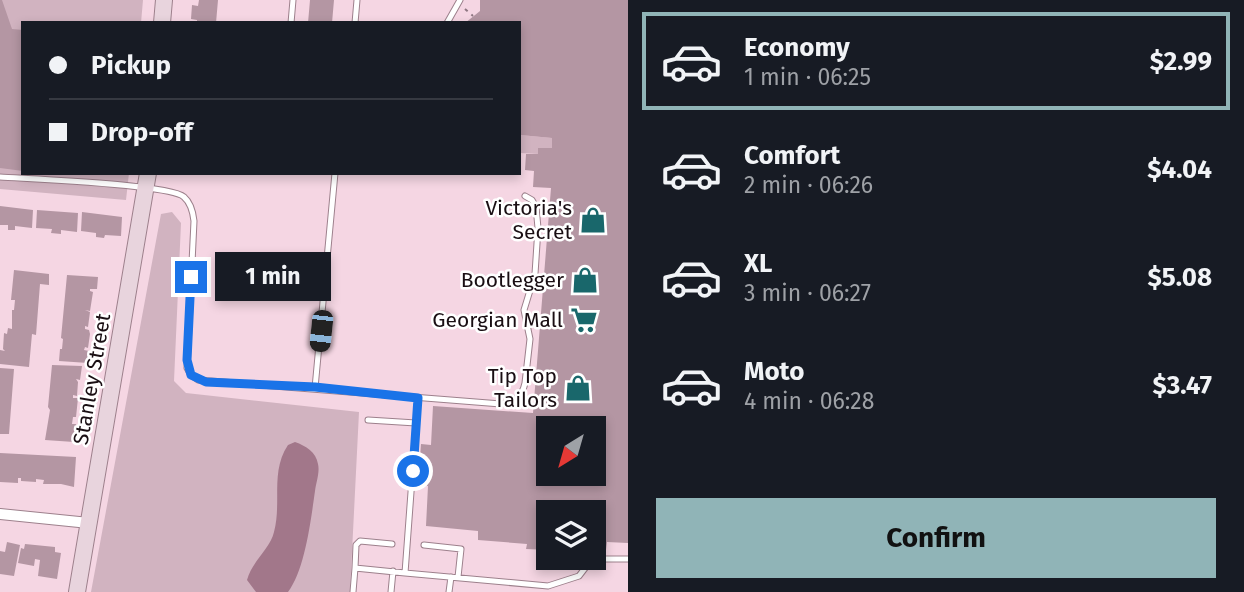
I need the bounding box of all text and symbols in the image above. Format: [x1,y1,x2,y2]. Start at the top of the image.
icon: car [660,30,723,93]
text: Economy [744,32,850,63]
text: $2.99 [1150,46,1212,77]
text: Pickup [91,50,171,81]
text: 1 min · 06:25 [744,63,871,91]
text: Drop-off [91,117,193,148]
icon: car [660,138,723,201]
text: Comfort [744,140,840,171]
text: $4.04 [1147,154,1212,185]
text: 2 min · 06:26 [744,171,873,199]
place label: Victoria's Secret [485,195,572,245]
shop icon: Victoria's Secret [578,205,608,235]
icon: car [660,246,723,309]
text: XL [744,248,772,279]
callout: 1 min [216,252,331,302]
route end [175,261,207,293]
text: 1 min [245,262,301,290]
text: $5.08 [1148,262,1212,293]
shop icon: Bootlegger [570,265,600,295]
place label: Bootlegger [461,267,564,293]
text: 3 min · 06:27 [744,279,871,307]
supermarket icon: Georgian Mall [569,305,599,335]
place label: Georgian Mall [432,307,563,333]
car [309,309,334,353]
street label: Stanley Street [68,311,116,447]
icon: car [660,354,723,417]
text: Moto [744,356,804,387]
place label: Tip Top Tailors [488,363,557,413]
text: $3.47 [1152,370,1212,401]
shop icon: Tip Top Tailors [563,373,593,403]
text: 4 min · 06:28 [744,387,874,415]
north arrow [536,416,606,486]
map controls [536,416,606,570]
route start [397,455,429,487]
button: Confirm [656,498,1216,578]
button: layers [536,500,606,570]

